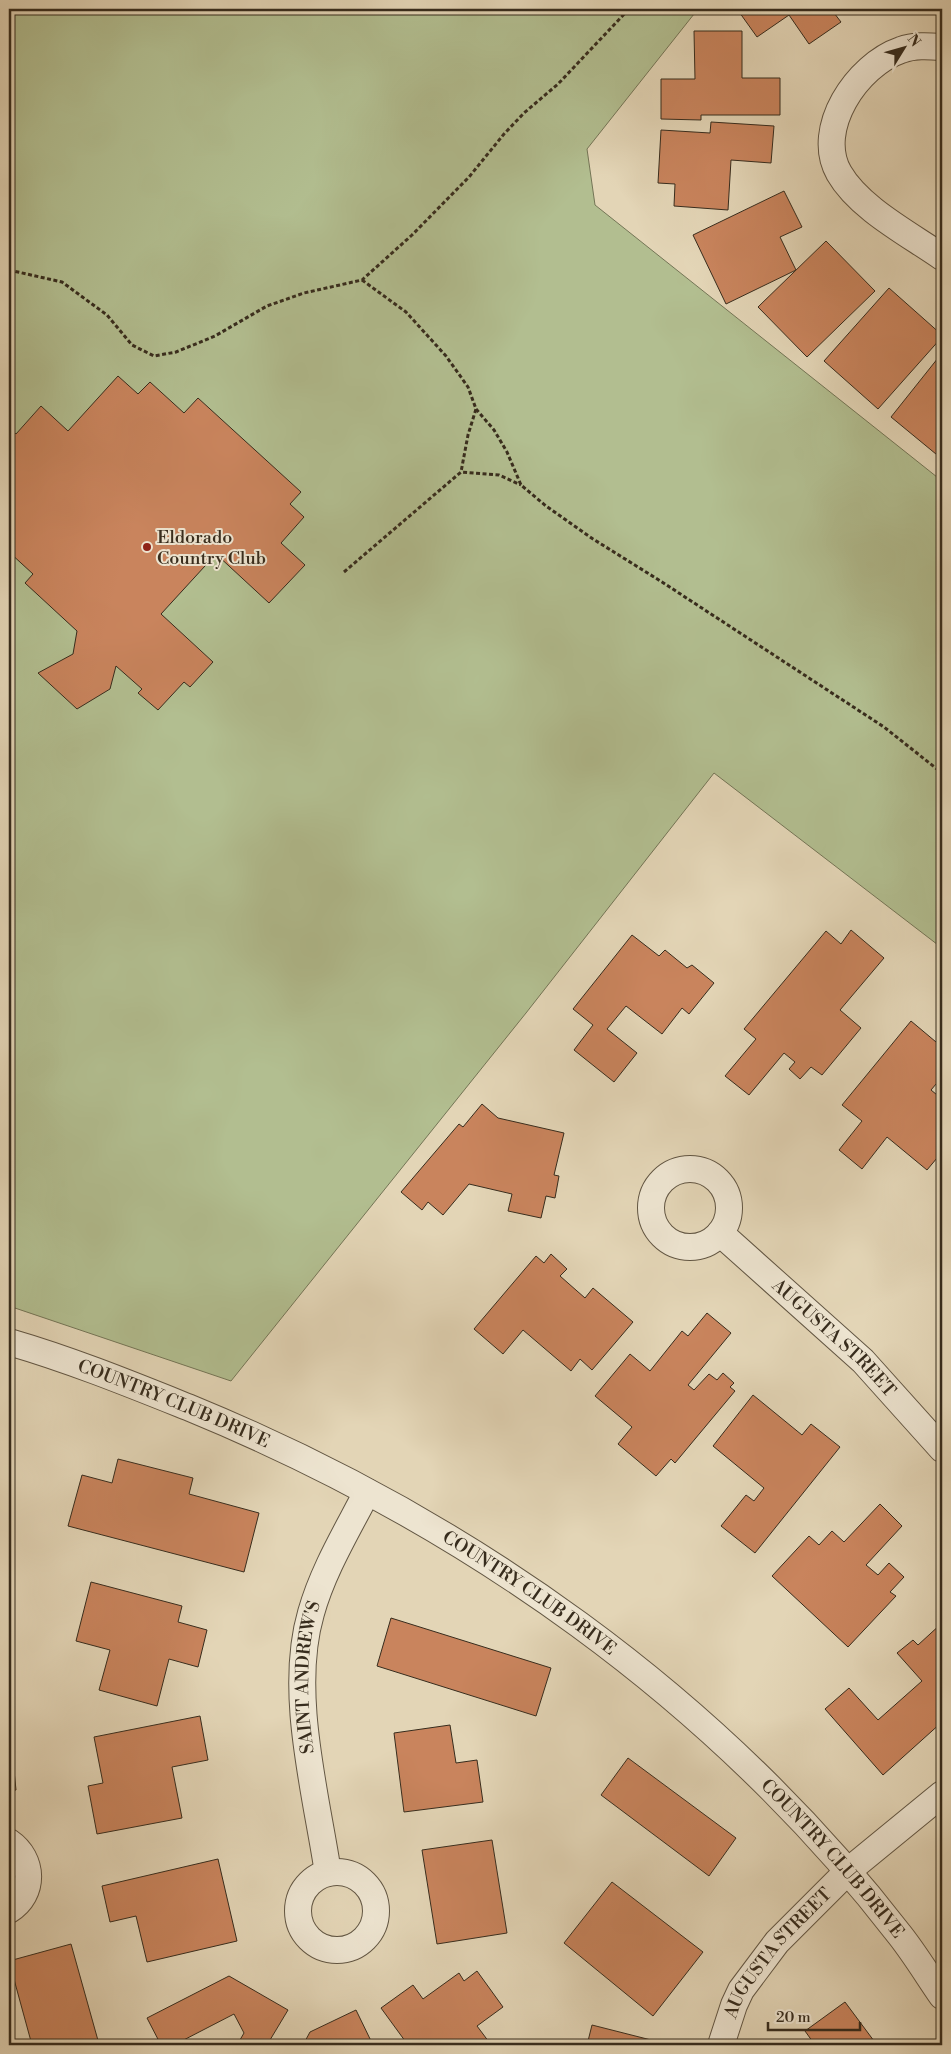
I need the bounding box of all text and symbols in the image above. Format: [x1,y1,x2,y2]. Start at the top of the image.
north arrow [878,22,928,72]
text: N [903,31,924,51]
place label: Eldorado Country Club [157,526,266,570]
marker: Eldorado Country Club [141,541,153,553]
street label: AUGUSTA STREET [767,1273,901,1402]
street label: COUNTRY CLUB DRIVE [75,1354,274,1453]
street label: COUNTRY CLUB DRIVE [438,1525,621,1660]
street label: SAINT ANDREW'S [291,1598,326,1755]
street label: COUNTRY CLUB DRIVE [756,1774,909,1943]
street label: AUGUSTA STREET [719,1882,837,2022]
scale bar [768,1999,861,2031]
text: 20 m [776,2008,811,2027]

